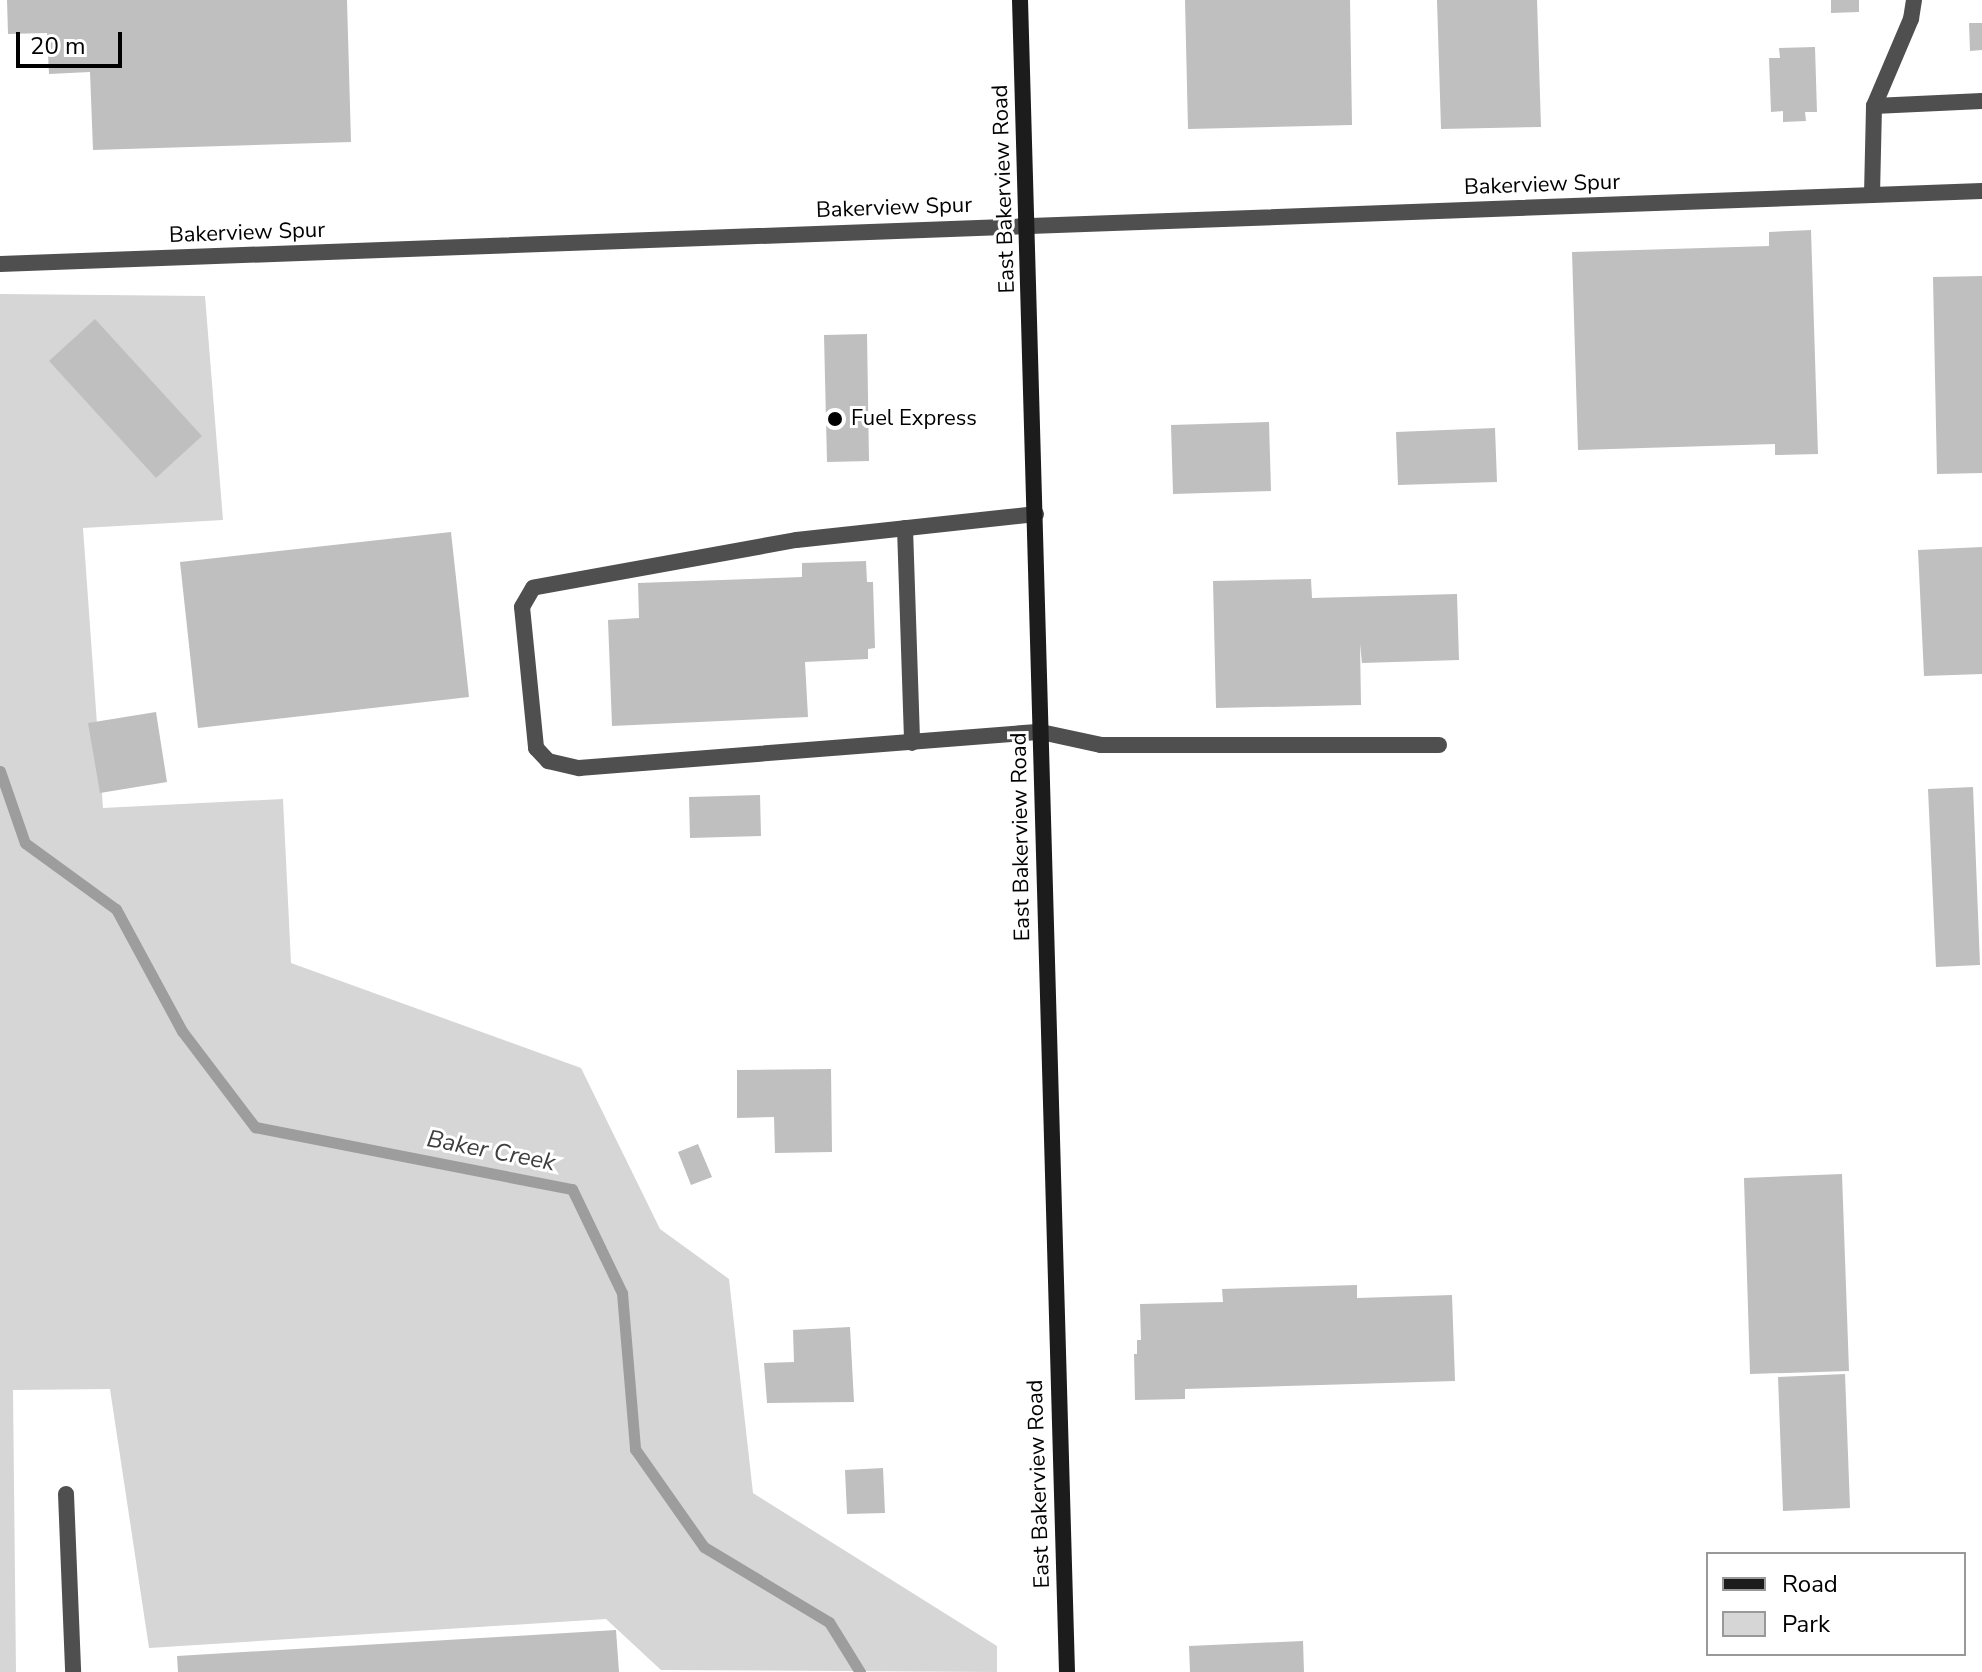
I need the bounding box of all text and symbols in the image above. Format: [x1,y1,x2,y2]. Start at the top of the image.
scale bar [20,16,126,66]
text: 20 m [30,30,86,62]
street label: East Bakerview Road [987,84,1021,294]
street label: Bakerview Spur [1463,169,1621,201]
street label: Bakerview Spur [815,192,973,224]
street label: Bakerview Spur [168,217,326,249]
place label: Fuel Express [851,406,977,432]
marker: Fuel Express [826,410,844,428]
street label: East Bakerview Road [1006,732,1036,942]
water label: Baker Creek [424,1124,558,1178]
street label: East Bakerview Road [1022,1379,1056,1589]
legend [1706,1552,1966,1656]
text: Road [1782,1568,1838,1600]
text: Park [1782,1608,1830,1640]

